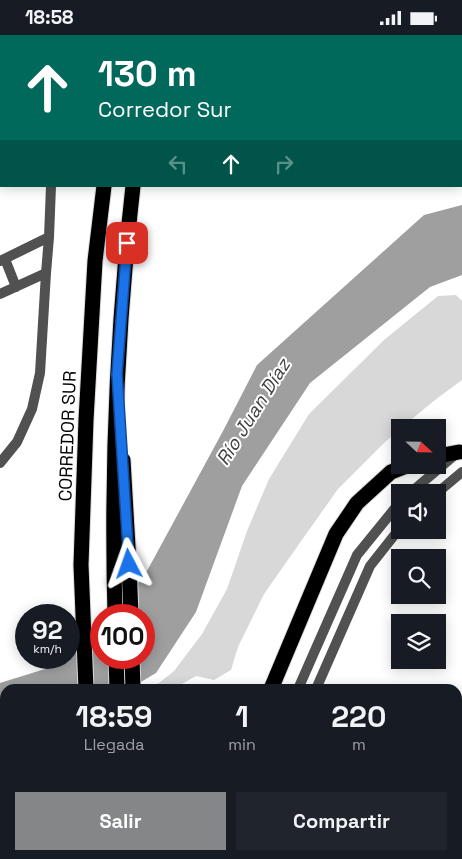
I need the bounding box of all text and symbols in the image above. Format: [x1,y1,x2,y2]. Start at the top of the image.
text: 18:58 [25,5,73,30]
text: 130 m [98,52,197,96]
icon: ahead [15,55,80,120]
text: Corredor Sur [98,95,232,123]
icon: left [164,150,192,178]
icon: ahead [217,150,245,178]
icon: right [270,150,298,178]
pin [106,222,148,264]
icon: arrive [113,229,141,257]
water label: Río Juan Díaz [210,353,296,470]
street label: CORREDOR SUR [53,370,81,502]
north arrow [391,419,446,474]
map controls [391,419,446,669]
button: sound [391,484,446,539]
position arrow [102,537,154,589]
button: search [391,549,446,604]
speed limit sign: 100 [90,604,155,669]
text: 92 [32,614,63,646]
button: layers [391,614,446,669]
text: km/h [33,641,62,657]
text: 18:59 [76,697,153,736]
text: 1 [235,697,249,736]
text: 220 [331,697,386,736]
text: Llegada [84,734,145,755]
text: min [228,734,256,755]
text: m [352,734,366,755]
button: Salir [15,792,226,850]
button: Compartir [236,792,447,850]

